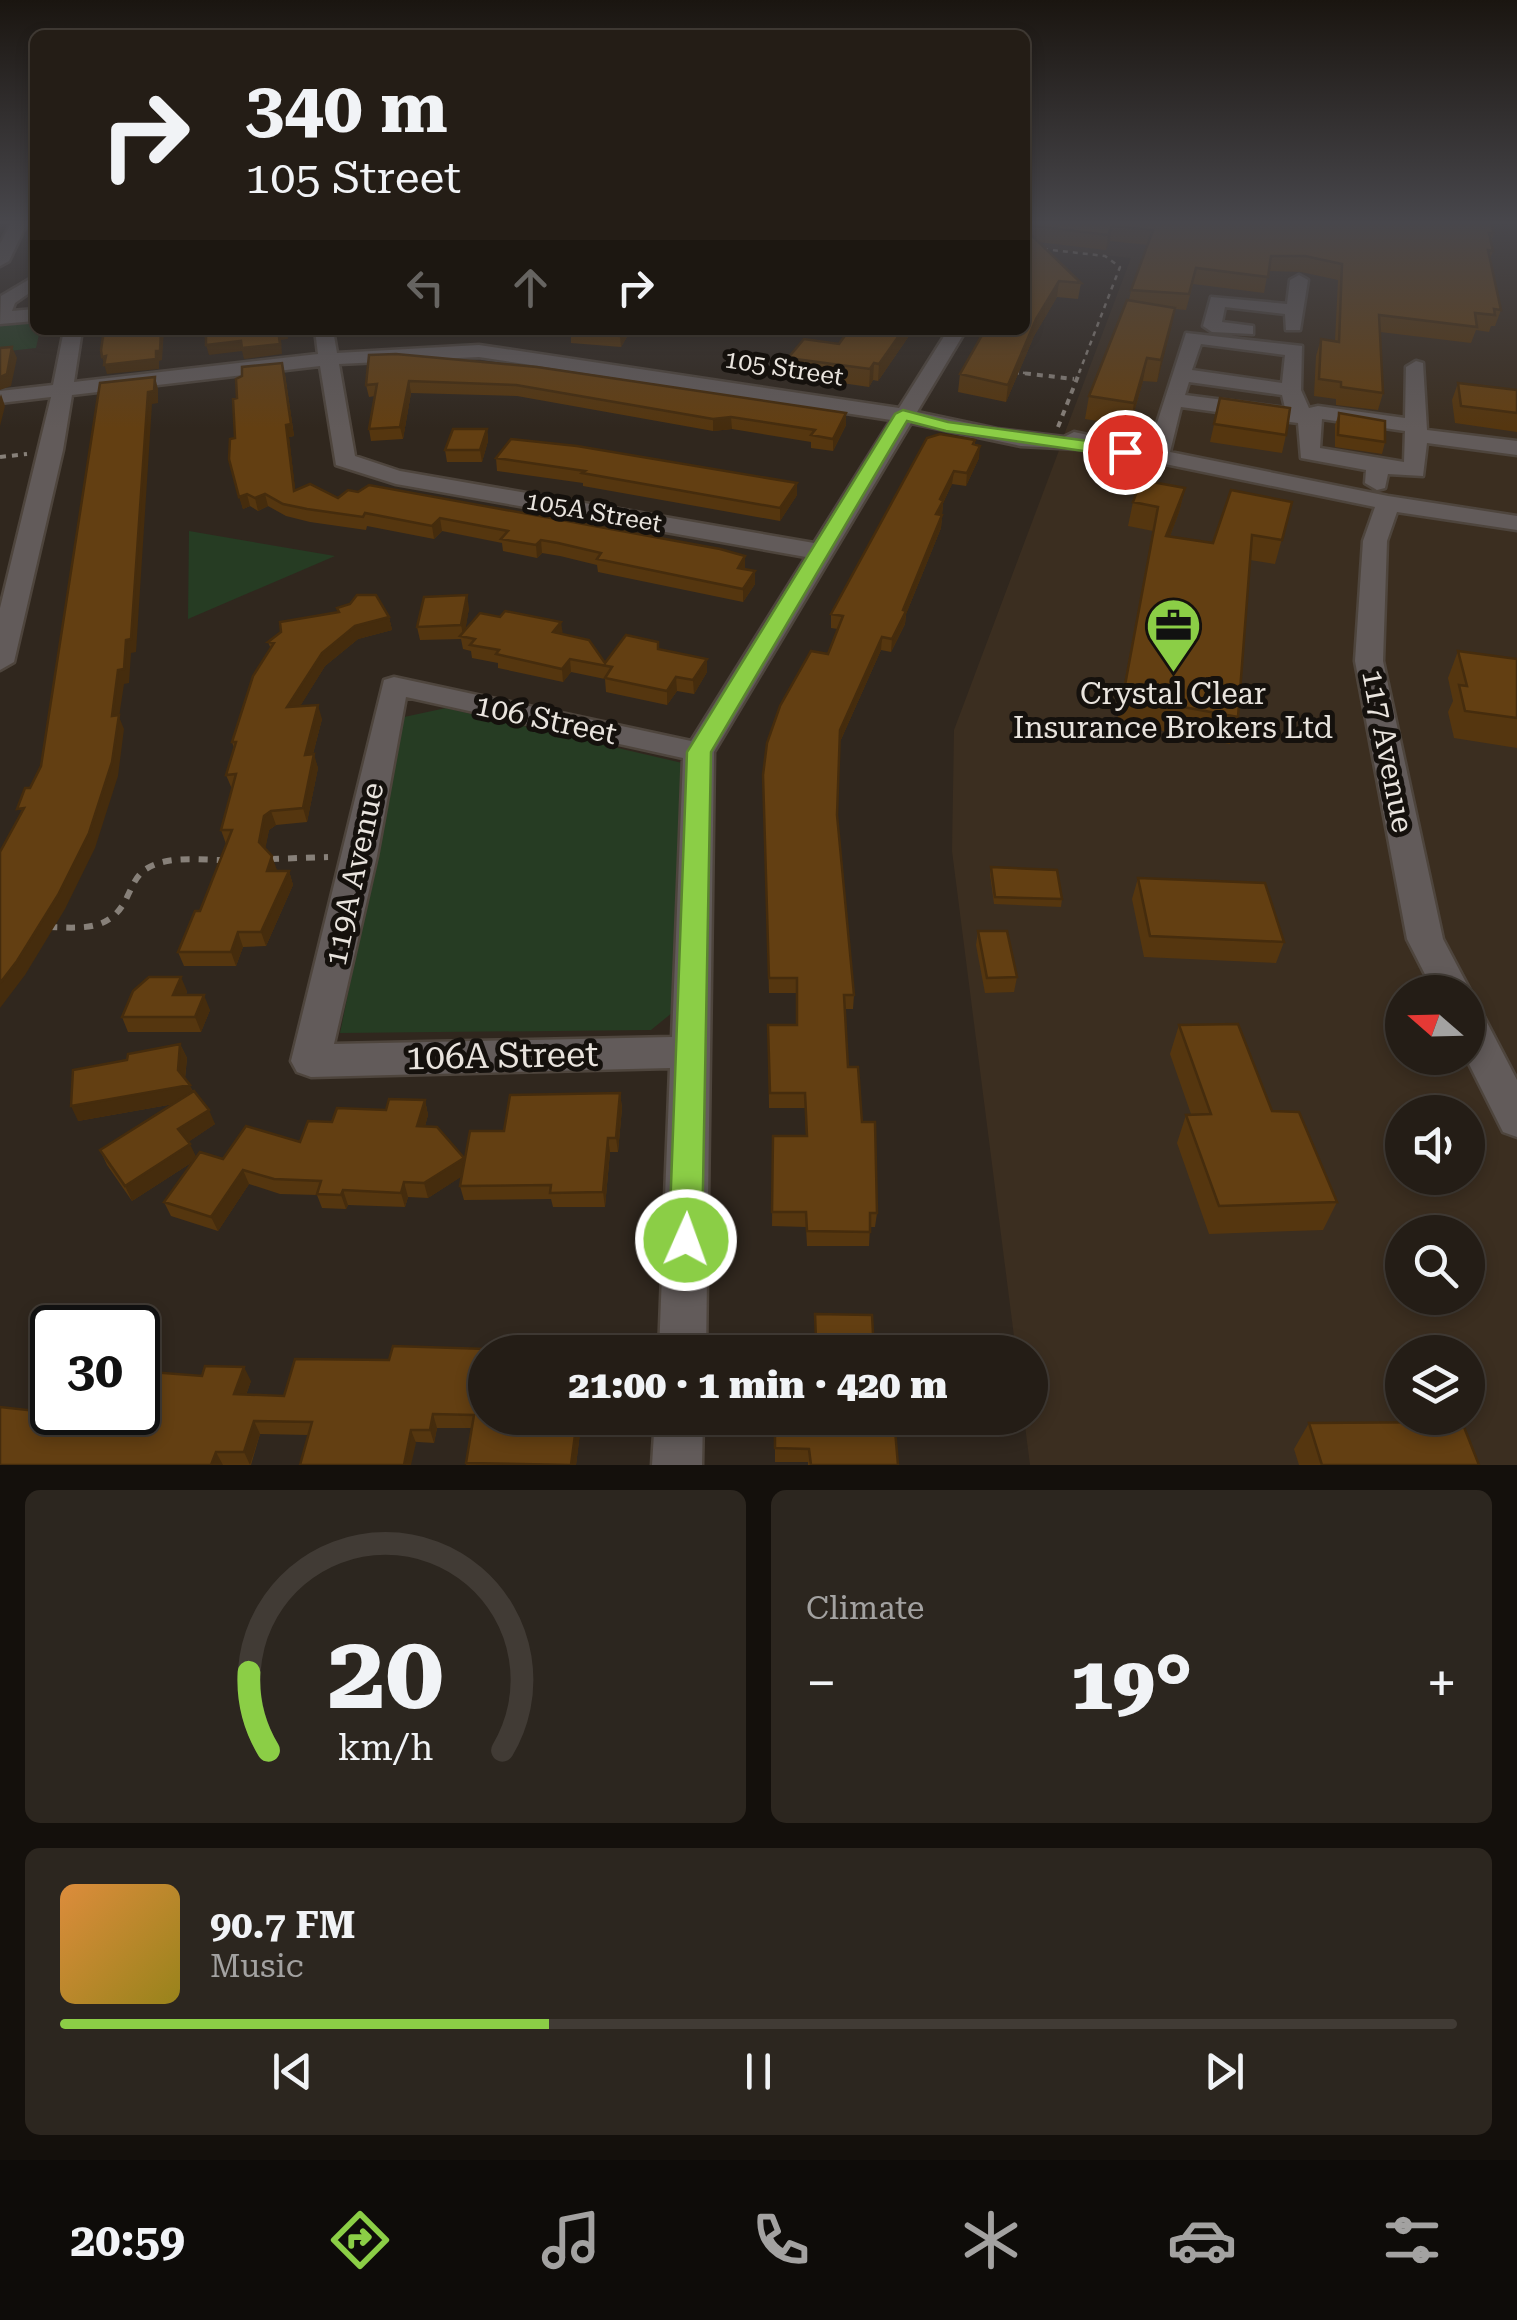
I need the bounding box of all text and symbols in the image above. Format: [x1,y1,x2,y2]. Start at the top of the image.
text: 340 m [245,67,448,149]
icon: right [80,70,210,200]
text: 105 Street [245,151,461,204]
icon: left [398,260,453,315]
icon: ahead [503,260,558,315]
icon: right [608,260,663,315]
street label: 105 Street [722,344,846,392]
pin [1083,410,1168,495]
icon: arrive [1098,425,1153,480]
street label: 105A Street [524,486,664,538]
office icon: Crystal Clear Insurance Brokers Ltd [1143,595,1203,674]
street label: 117 Avenue [1355,666,1421,836]
place label: Crystal Clear Insurance Brokers Ltd [1013,676,1333,745]
street label: 106 Street [472,687,620,751]
street label: 119A Avenue [317,779,391,969]
north arrow [1385,975,1485,1075]
map controls [1385,975,1485,1435]
street label: 106A Street [405,1034,599,1078]
button: sound [1385,1095,1485,1195]
position arrow [634,1188,738,1292]
button: search [1385,1215,1485,1315]
speed limit sign: 30 [30,1305,160,1435]
button: layers [1385,1335,1485,1435]
text: 21:00 · 1 min · 420 m [568,1363,948,1407]
text: Climate [806,1589,924,1627]
text: 20 [327,1612,444,1733]
text: 19° [1071,1639,1192,1727]
text: − [806,1651,837,1715]
text: + [1426,1651,1457,1715]
text: km/h [338,1727,433,1769]
text: 90.7 FM [210,1903,356,1947]
text: Music [210,1947,304,1985]
icon: previous [265,2044,320,2099]
icon: pause [731,2044,786,2099]
icon: next [1197,2044,1252,2099]
icon: directions [325,2205,395,2275]
icon: music [536,2205,606,2275]
icon: phone [746,2205,816,2275]
icon: climate [956,2205,1026,2275]
icon: car [1167,2205,1237,2275]
icon: filters [1377,2205,1447,2275]
text: 20:59 [70,2214,185,2267]

